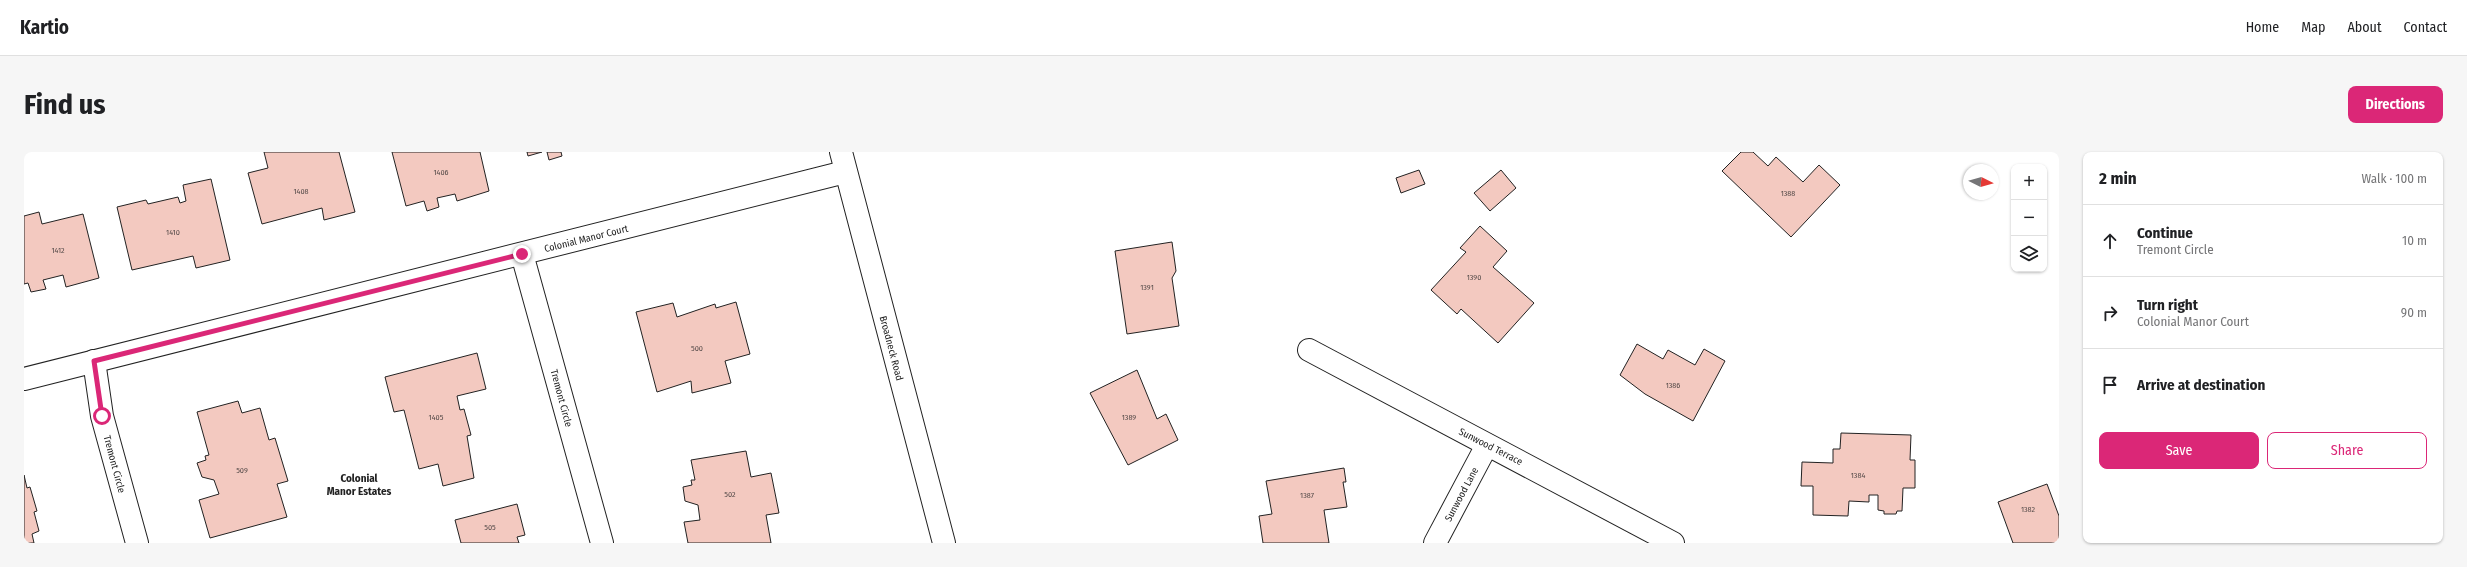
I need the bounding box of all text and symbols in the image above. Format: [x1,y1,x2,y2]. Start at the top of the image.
text: Kartio [20,16,69,39]
text: Home [2246,19,2279,36]
text: Map [2301,19,2325,36]
text: About [2347,19,2382,36]
text: Contact [2404,19,2447,36]
button: Directions [2348,86,2443,123]
text: Find us [24,88,106,121]
north arrow [1963,164,1999,200]
map controls [2011,164,2047,272]
button: + [2011,164,2047,200]
house number: 1406 [433,168,449,177]
text: 2 min [2099,168,2137,189]
text: Walk · 100 m [2361,171,2427,186]
house number: 1408 [293,187,309,196]
house number: 1388 [1781,189,1795,198]
button: − [2011,200,2047,236]
street label: Colonial Manor Court [543,223,630,255]
text: Continue [2137,224,2193,242]
house number: 1410 [166,228,180,237]
icon: ahead [2099,230,2121,252]
text: 10 m [2402,233,2427,248]
button: layers [2011,236,2047,272]
text: Tremont Circle [2137,242,2214,257]
route end [513,245,531,263]
house number: 1412 [51,246,65,255]
house number: 1390 [1467,273,1481,282]
house number: 1391 [1140,283,1154,292]
text: Turn right [2137,296,2198,314]
icon: right [2099,302,2121,324]
text: 90 m [2401,305,2427,320]
text: Colonial Manor Court [2137,314,2249,329]
street label: Broadneck Road [877,315,905,382]
house number: 500 [691,344,703,353]
street label: Tremont Circle [548,368,574,428]
icon: arrive [2099,374,2121,396]
text: Arrive at destination [2137,376,2265,394]
house number: 1386 [1666,381,1680,390]
route start [93,407,111,425]
house number: 1405 [429,413,444,422]
house number: 1389 [1122,413,1136,422]
street label: Sunwood Terrace [1457,426,1524,468]
button: Save [2099,432,2259,469]
button: Share [2267,432,2427,469]
street label: Tremont Circle [101,434,127,494]
street label: Sunwood Lane [1443,465,1481,524]
house number: 509 [236,466,248,475]
house number: 1384 [1851,471,1865,480]
district label: Colonial Manor Estates [327,472,391,498]
house number: 502 [724,490,736,499]
house number: 1387 [1300,491,1315,500]
house number: 1382 [2021,505,2036,514]
house number: 505 [484,523,496,532]

